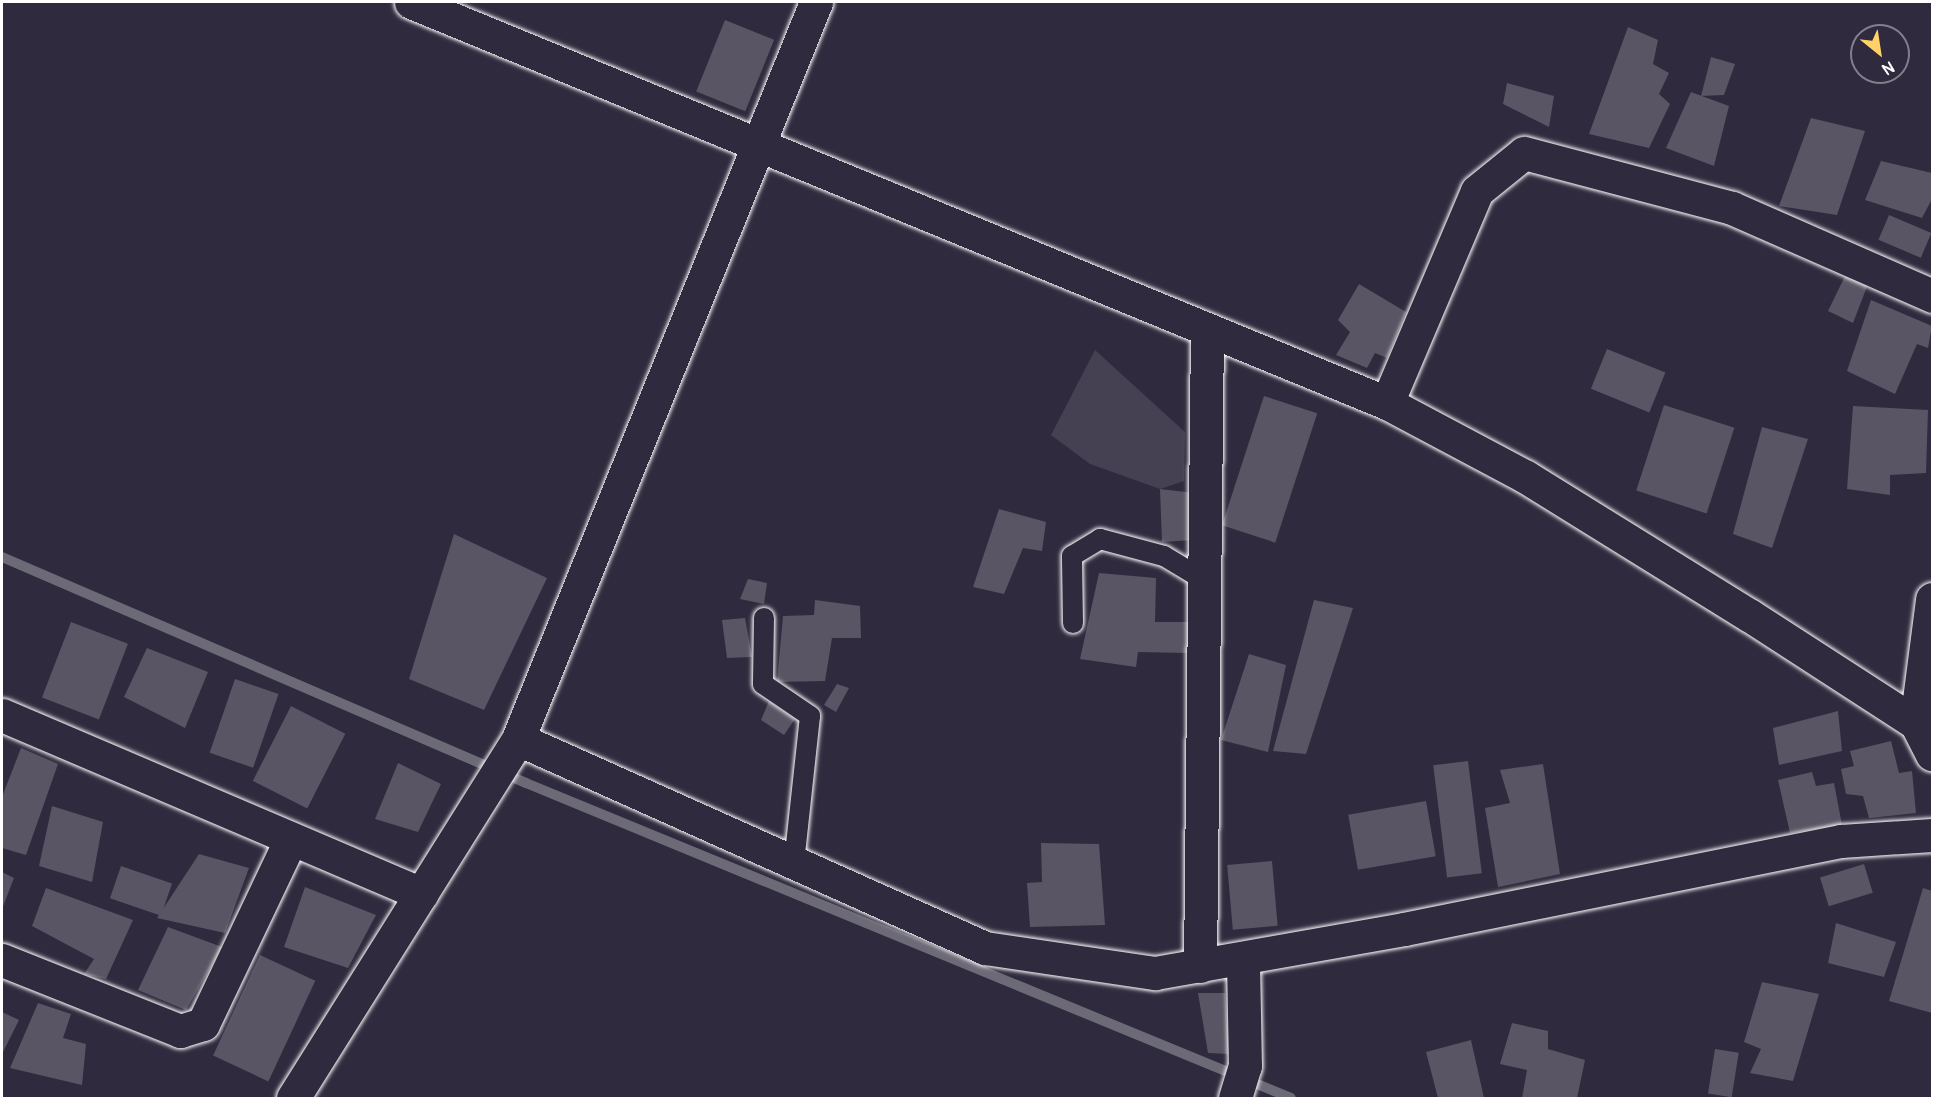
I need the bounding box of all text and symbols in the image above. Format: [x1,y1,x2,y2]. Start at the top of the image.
north arrow [1850,24,1910,84]
text: N [1878,56,1898,79]

